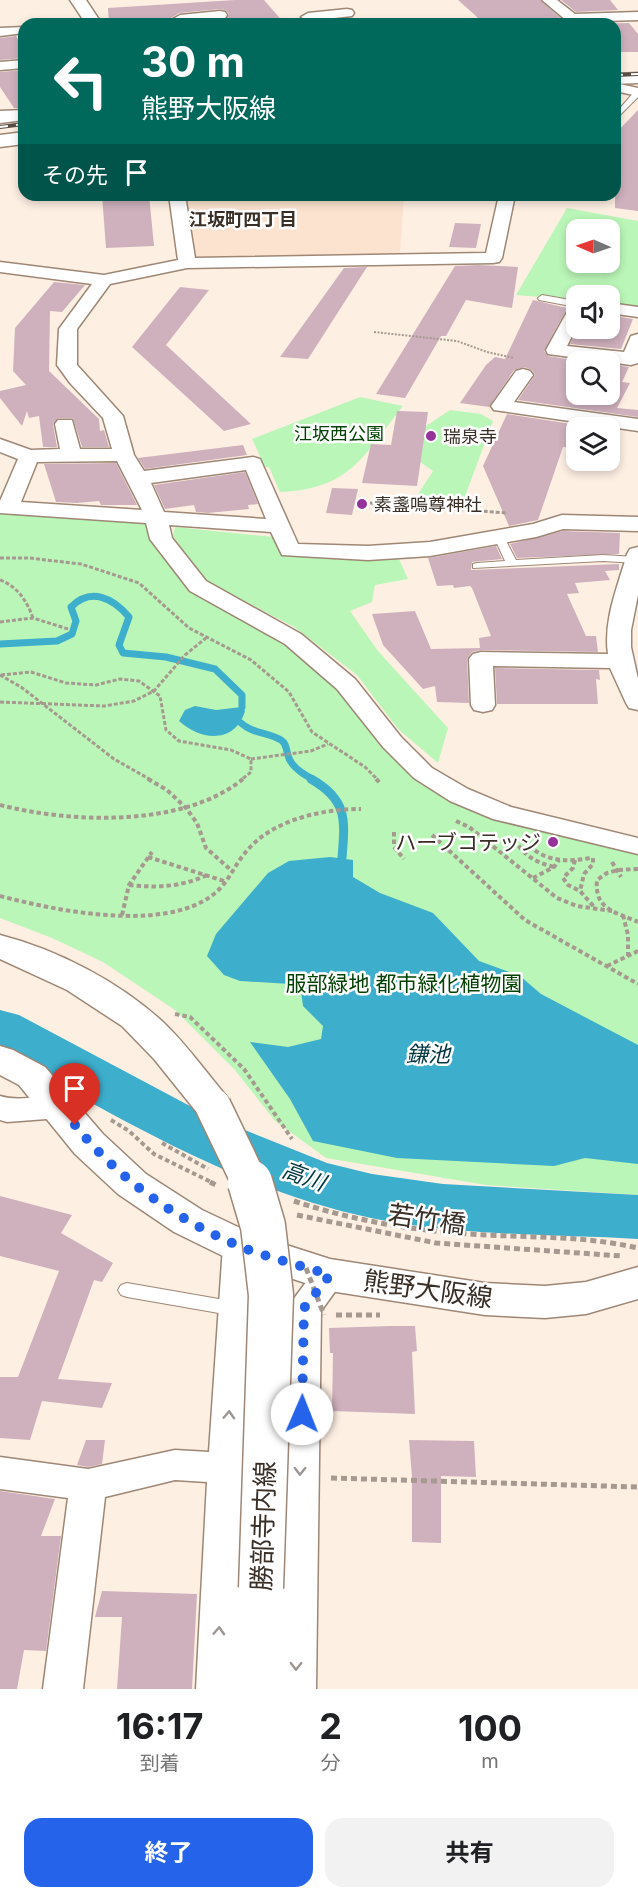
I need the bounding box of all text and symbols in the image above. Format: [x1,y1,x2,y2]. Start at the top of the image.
text: 30 m [141,36,245,87]
icon: left [42,42,120,120]
text: 熊野大阪線 [141,92,276,125]
icon: arrive [120,156,153,189]
text: その先 [42,162,108,188]
district label: 江坂町四丁目 [189,209,297,230]
north arrow [566,219,620,273]
map controls [566,219,620,471]
button: sound [566,285,620,339]
button: search [566,351,620,405]
button: layers [566,417,620,471]
park label: 江坂西公園 [294,423,384,444]
place label: 瑞泉寺 [443,426,497,447]
marker: 瑞泉寺 [424,429,438,443]
place label: 素盞嗚尊神社 [374,494,482,515]
marker: 素盞嗚尊神社 [355,497,369,511]
place label: ハーブコテッジ [395,830,541,855]
marker: ハーブコテッジ [546,835,560,849]
park label: 服部緑地 都市緑化植物園 [286,971,522,996]
water label: 鎌池 [406,1041,452,1067]
pin [49,1063,100,1125]
icon: arrive [58,1072,91,1105]
water label: 高川 [279,1156,331,1196]
street label: 若竹橋 [386,1198,468,1240]
street label: 熊野大阪線 [361,1265,495,1313]
position arrow [270,1382,334,1446]
one-way arrow [223,1410,236,1419]
street label: 勝部寺内線 [245,1460,281,1592]
one-way arrow [294,1466,306,1475]
one-way arrow [212,1626,225,1635]
one-way arrow [290,1661,303,1670]
text: 16:17 [116,1704,203,1748]
text: 2 [319,1704,342,1748]
text: 100 [458,1706,522,1750]
text: m [481,1749,499,1773]
text: 到着 [140,1751,180,1775]
text: 分 [321,1751,341,1775]
button: 終了 [24,1818,313,1887]
button: 共有 [325,1818,614,1887]

